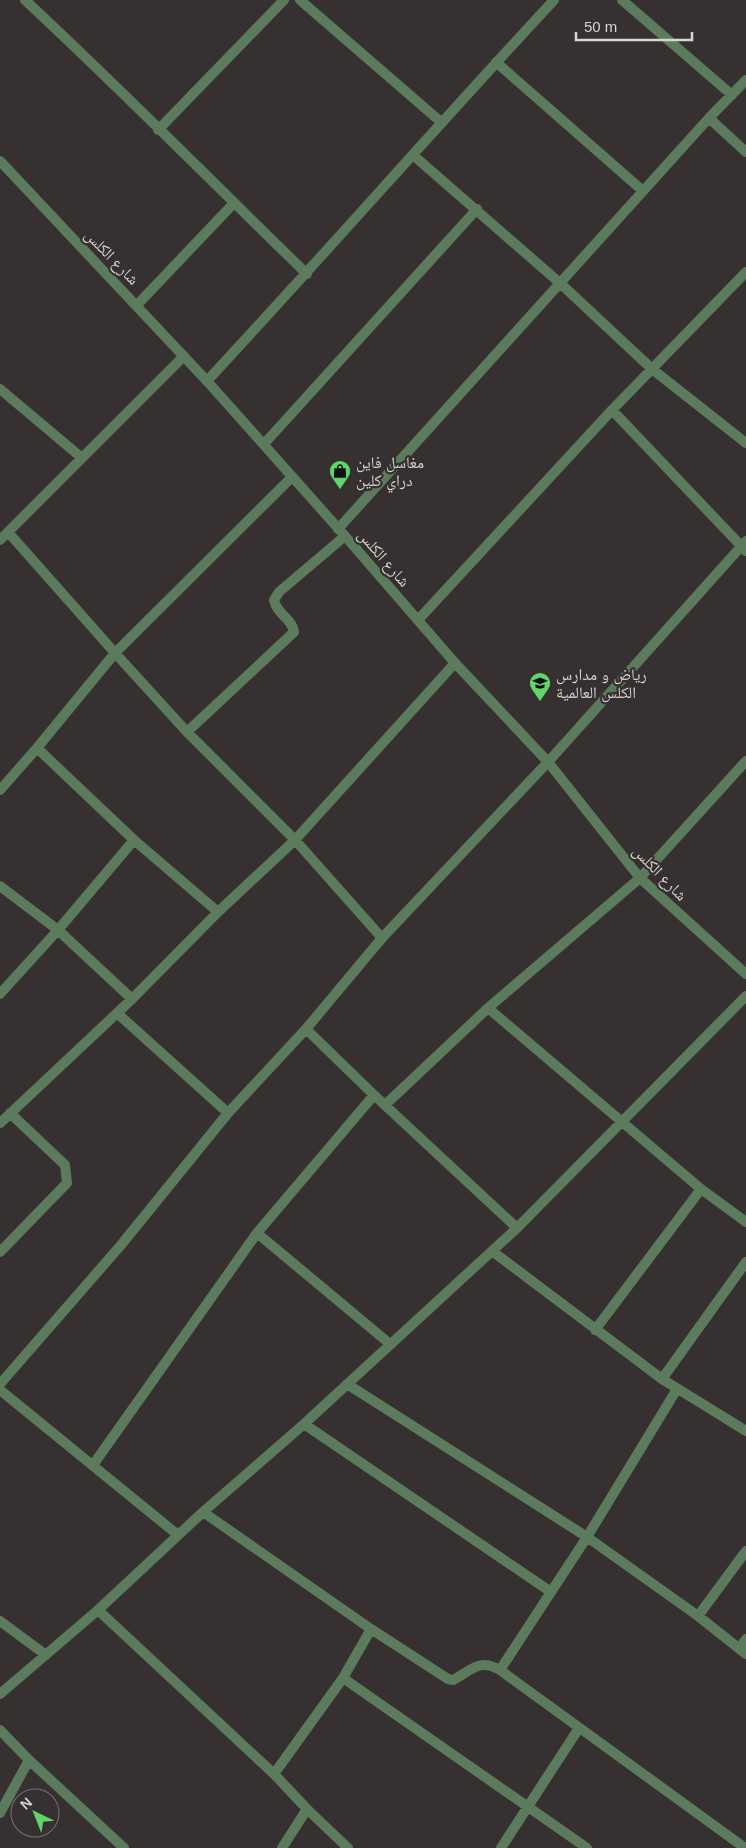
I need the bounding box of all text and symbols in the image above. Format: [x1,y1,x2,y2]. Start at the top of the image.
scale bar [576,10,692,42]
text: 50 m [584,18,617,35]
street label: شارع الكلس [80,226,142,289]
place label: مغاسل فاين دراي كلين [356,454,424,493]
shop icon: مغاسل فاين دراي كلين [328,459,352,490]
street label: شارع الكلس [353,526,413,591]
place label: رياض و مدارس الكلس العالمية [556,666,647,703]
school or university icon: رياض و مدارس الكلس العالمية [528,671,552,702]
street label: شارع الكلس [628,842,690,905]
north arrow [10,1788,60,1838]
text: N [17,1794,35,1813]

